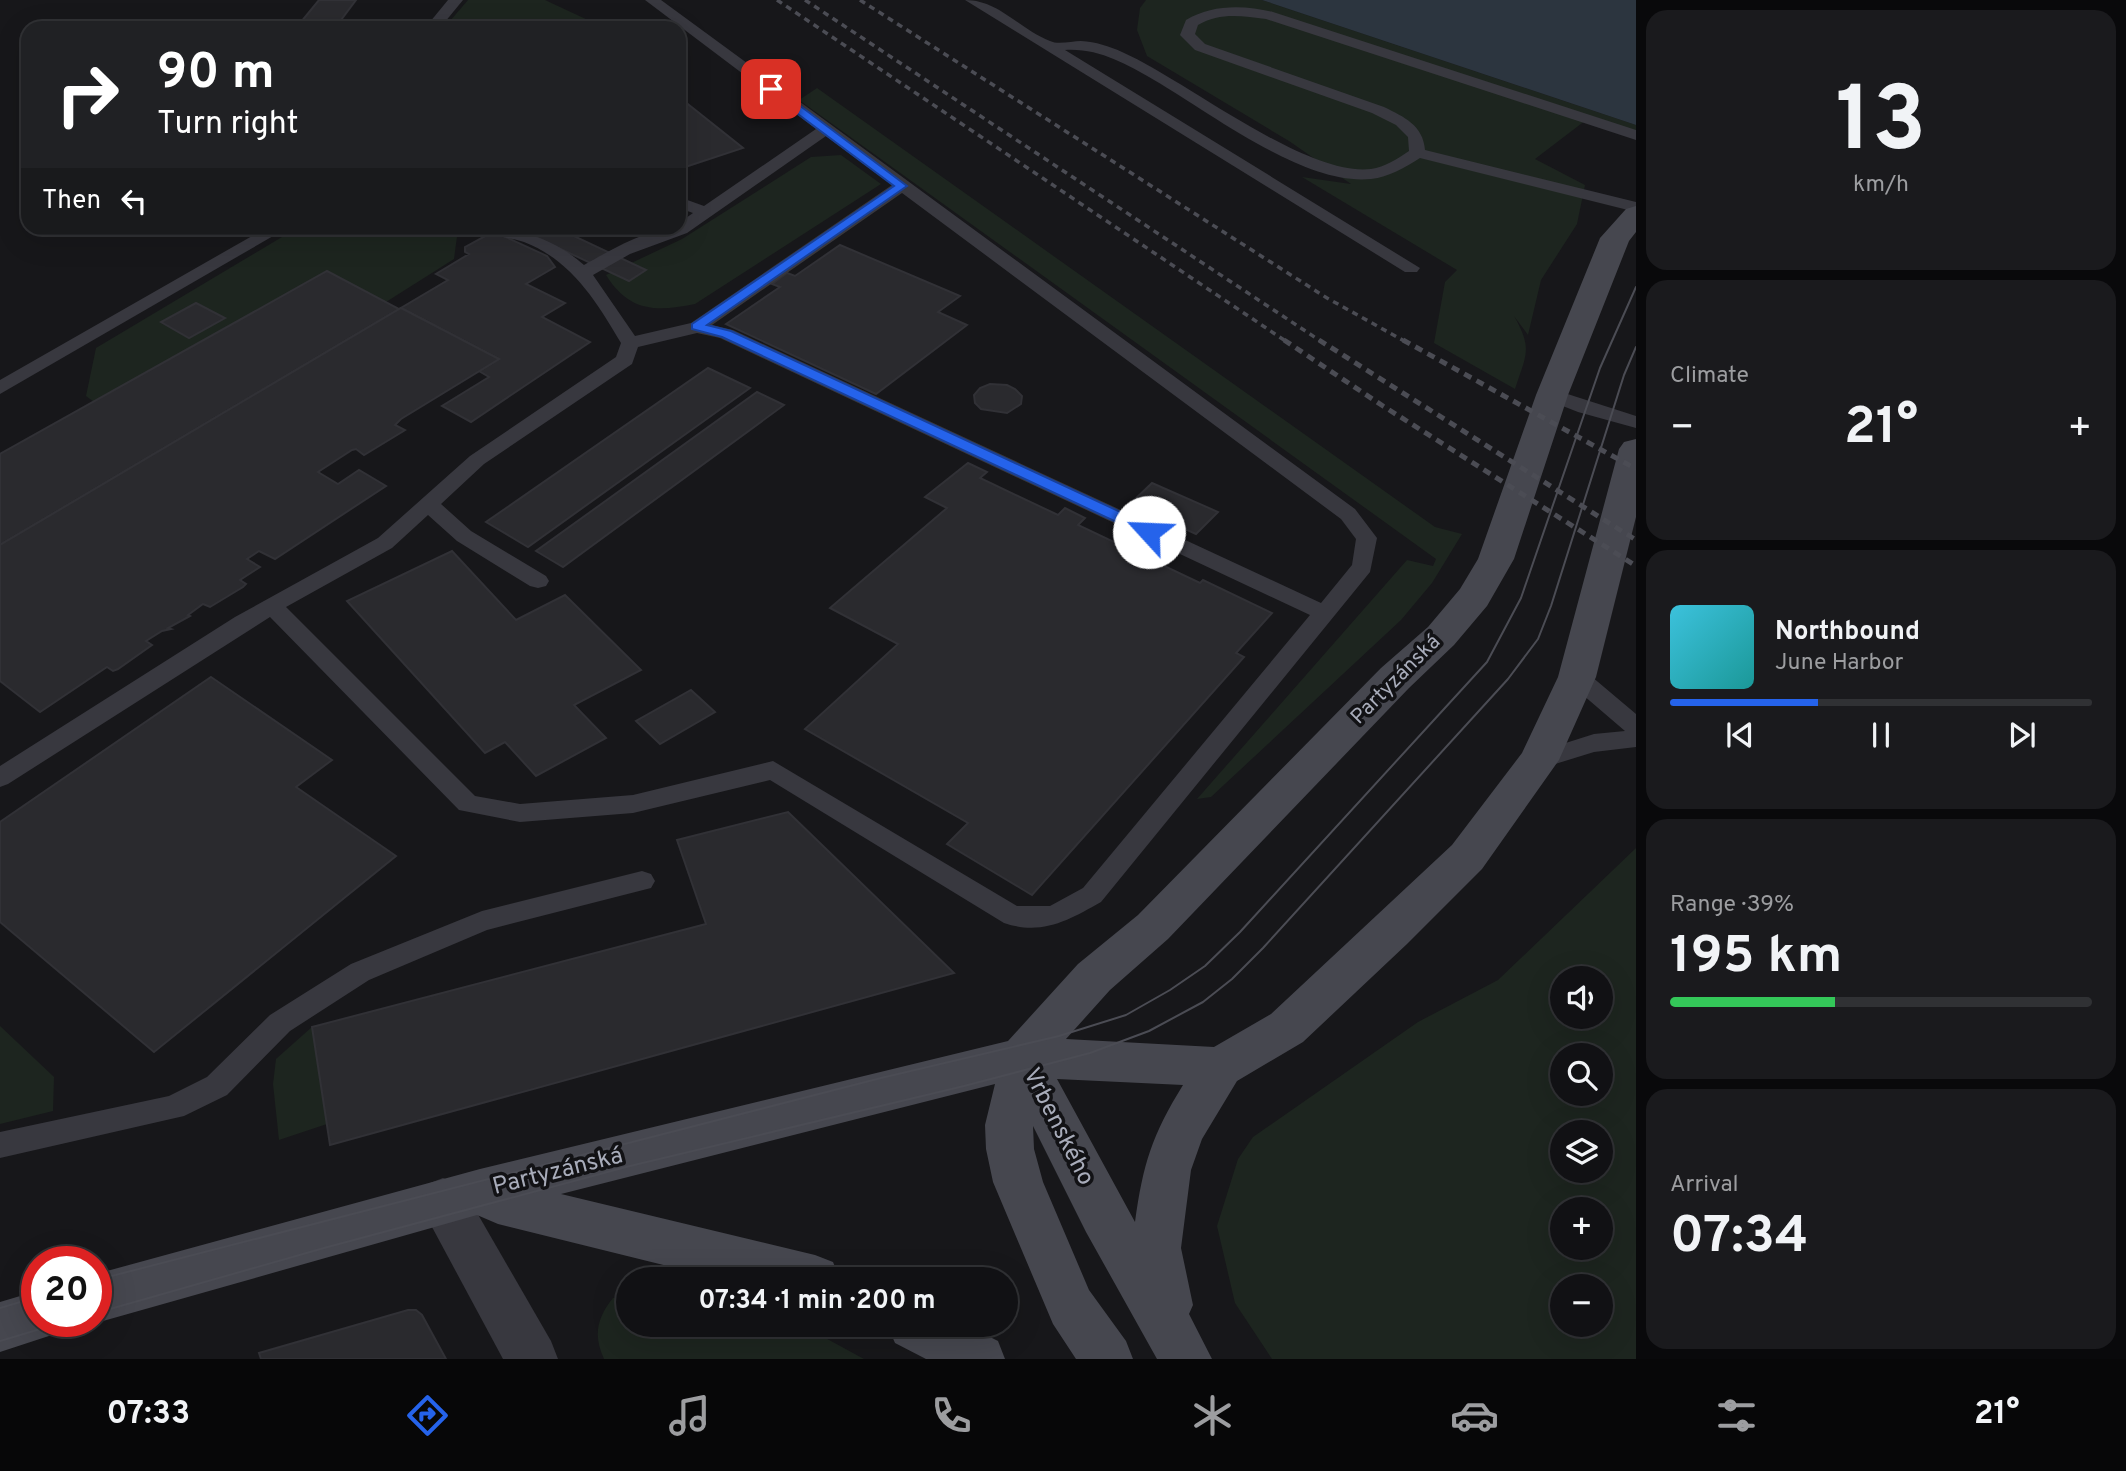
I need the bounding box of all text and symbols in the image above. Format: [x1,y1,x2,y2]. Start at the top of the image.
text: 90 m [157,44,275,106]
icon: right [42,49,133,140]
pin [741,59,801,119]
text: 13 [1836,68,1926,183]
icon: arrive [752,70,790,108]
text: Turn right [157,105,299,145]
text: km/h [1853,171,1909,200]
icon: left [115,182,153,220]
text: Then [42,185,101,218]
text: Climate [1670,362,1749,391]
text: 21° [1844,396,1918,462]
text: − [1670,405,1695,454]
text: + [2067,405,2092,454]
position arrow [1112,495,1186,569]
text: Northbound [1775,616,1920,649]
street label: Partyzánská [1345,629,1447,731]
text: June Harbor [1775,649,1903,678]
icon: previous [1721,716,1759,754]
icon: pause [1862,716,1900,754]
icon: next [2003,716,2041,754]
text: Range · 39% [1670,891,1794,920]
text: 195 km [1670,925,1842,991]
map controls [1550,966,1613,1337]
button: sound [1550,966,1613,1029]
button: search [1550,1043,1613,1106]
street label: Vrbenského [1016,1063,1100,1191]
button: layers [1550,1120,1613,1183]
street label: Partyzánská [490,1141,626,1203]
text: Arrival [1670,1171,1739,1200]
button: + [1550,1197,1613,1260]
text: 07:34 [1670,1205,1808,1271]
speed limit sign: 20 [21,1246,112,1337]
button: − [1550,1274,1613,1337]
text: 07:34 · 1 min · 200 m [698,1285,936,1318]
icon: directions [403,1391,452,1440]
icon: music [665,1391,714,1440]
icon: phone [927,1391,976,1440]
icon: climate [1188,1391,1237,1440]
icon: car [1450,1391,1499,1440]
icon: filters [1712,1391,1761,1440]
text: 07:33 [106,1395,190,1435]
text: 21° [1974,1395,2020,1435]

